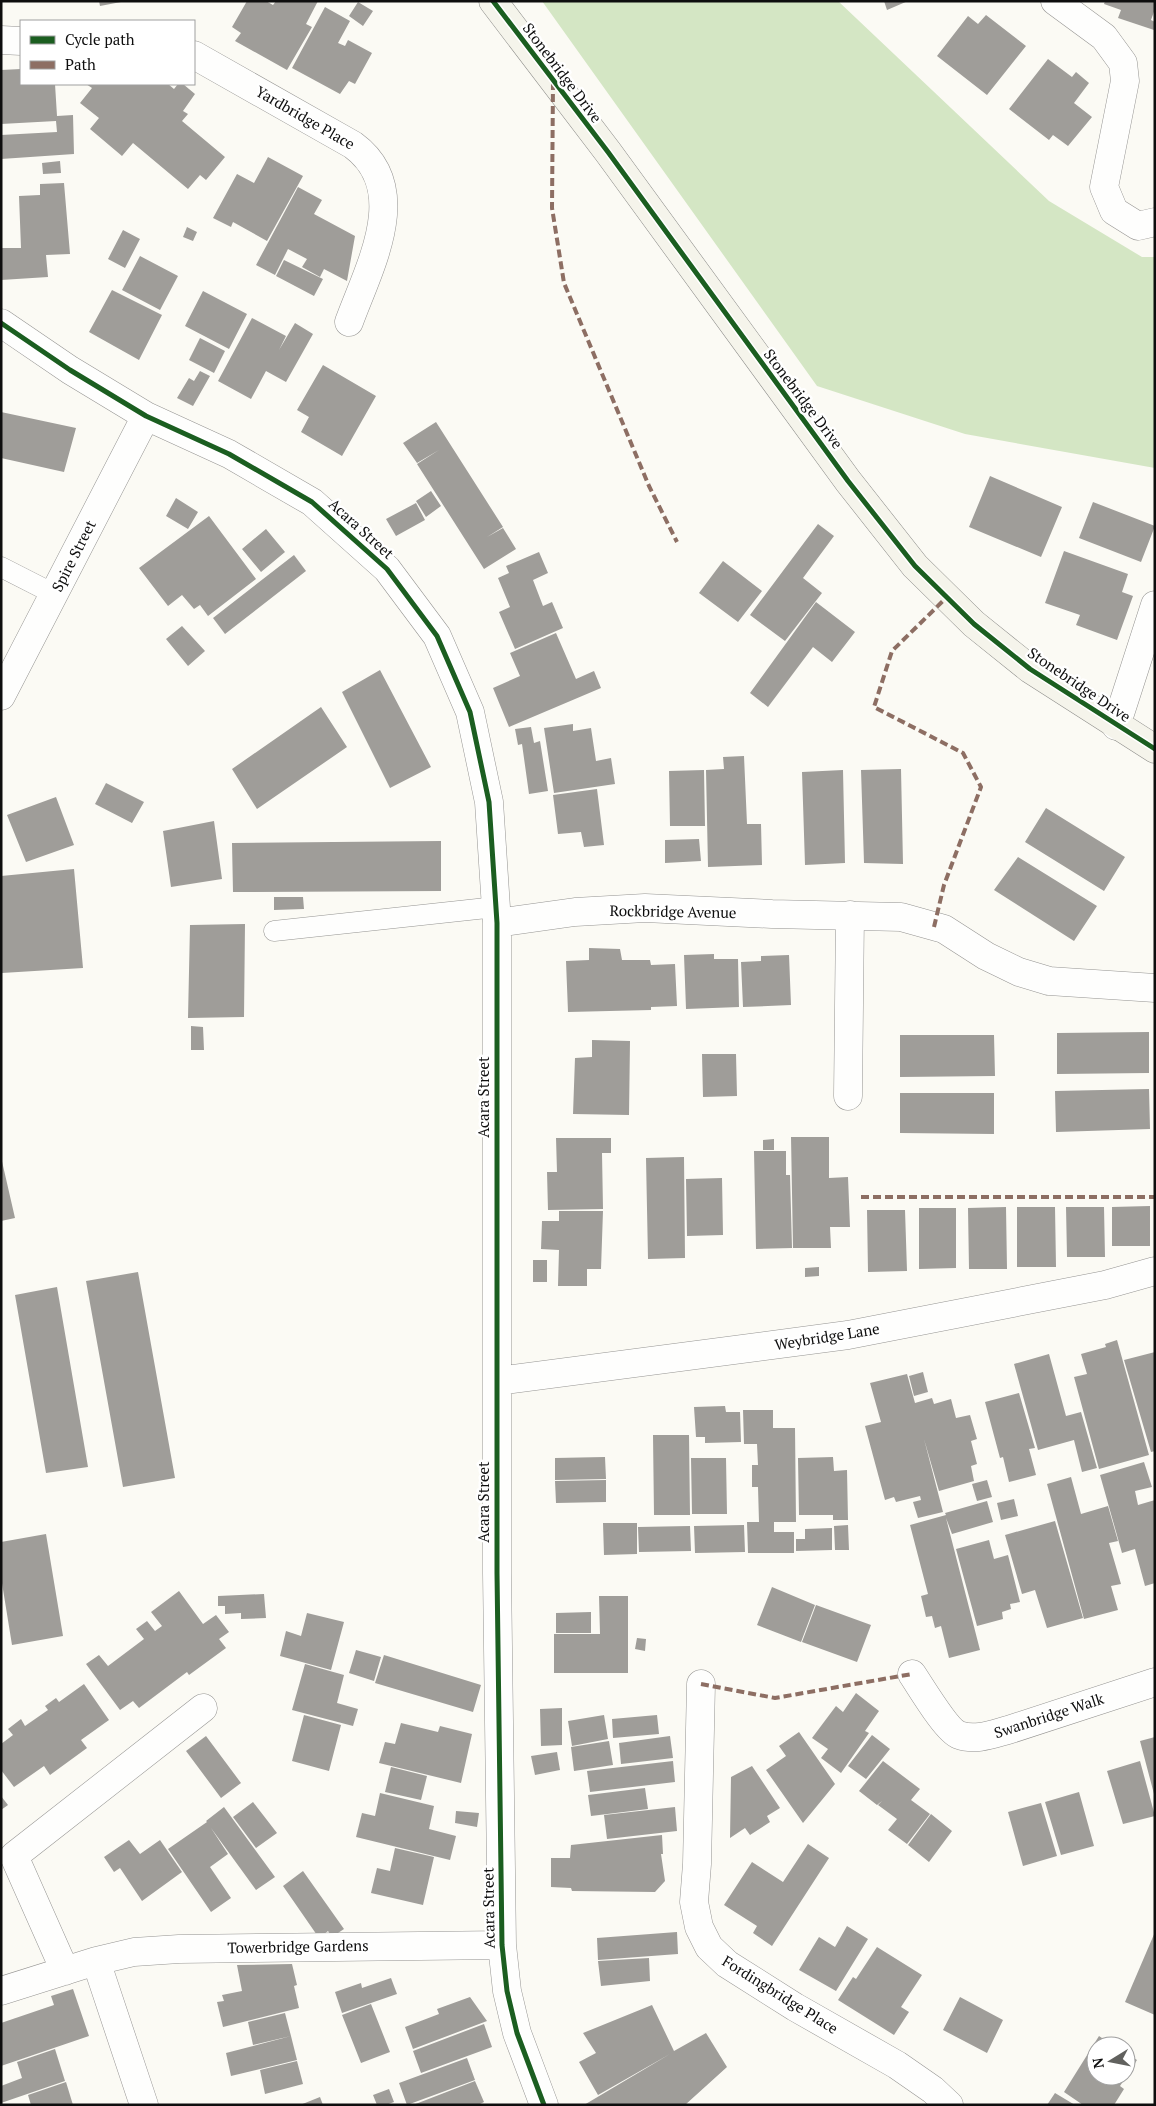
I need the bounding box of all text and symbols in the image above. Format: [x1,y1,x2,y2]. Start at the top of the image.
street label: Stonebridge Drive [519,18,607,126]
legend [20,20,195,85]
text: Cycle path [65,29,135,49]
text: Path [65,54,96,74]
street label: Yardbridge Place [252,81,359,154]
street label: Stonebridge Drive [760,344,848,452]
street label: Acara Street [325,494,399,563]
street label: Spire Street [46,516,100,595]
street label: Stonebridge Drive [1024,642,1135,726]
street label: Rockbridge Avenue [609,900,737,922]
street label: Acara Street [473,1056,493,1138]
street label: Weybridge Lane [773,1318,881,1354]
street label: Acara Street [473,1461,493,1543]
street label: Swanbridge Walk [991,1688,1106,1742]
street label: Acara Street [477,1867,499,1949]
street label: Towerbridge Gardens [227,1935,369,1957]
street label: Fordingbridge Place [719,1950,842,2038]
north arrow [1086,2036,1136,2086]
text: N [1087,2056,1108,2070]

